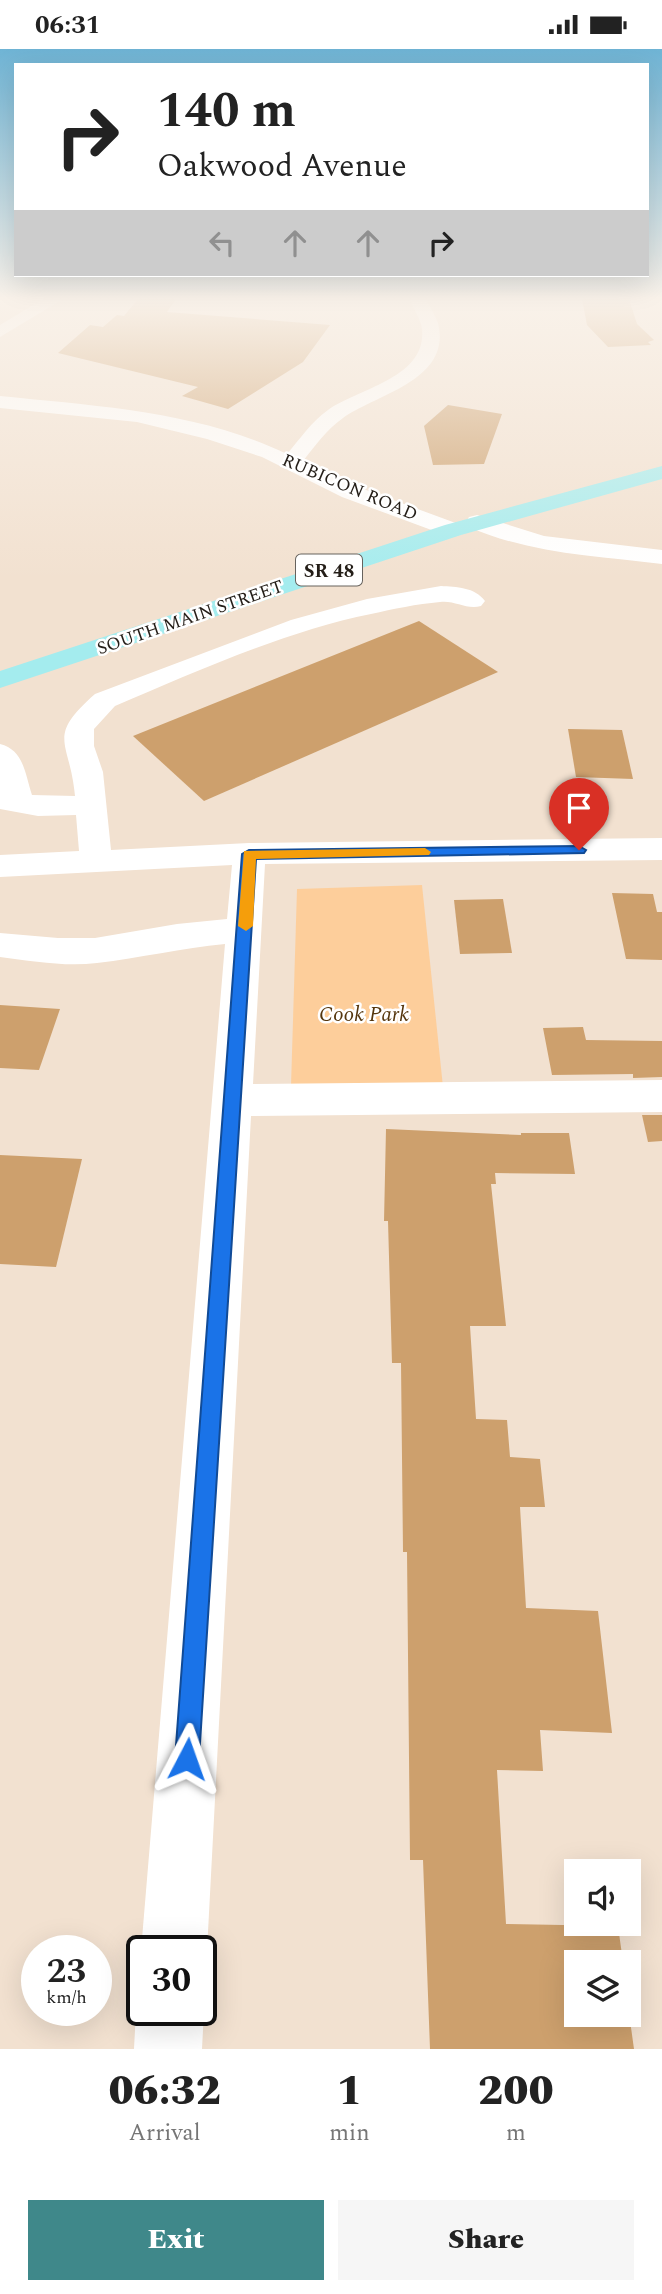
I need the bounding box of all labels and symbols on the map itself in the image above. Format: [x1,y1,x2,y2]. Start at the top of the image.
street label: RUBICON ROAD [278,447,422,528]
road number: SR 48 [296,555,362,585]
street label: SOUTH MAIN STREET [93,573,287,662]
pin [549,778,609,850]
park label: Cook Park [319,999,409,1031]
position arrow [150,1722,224,1796]
speed limit sign: 30 [126,1935,217,2026]

